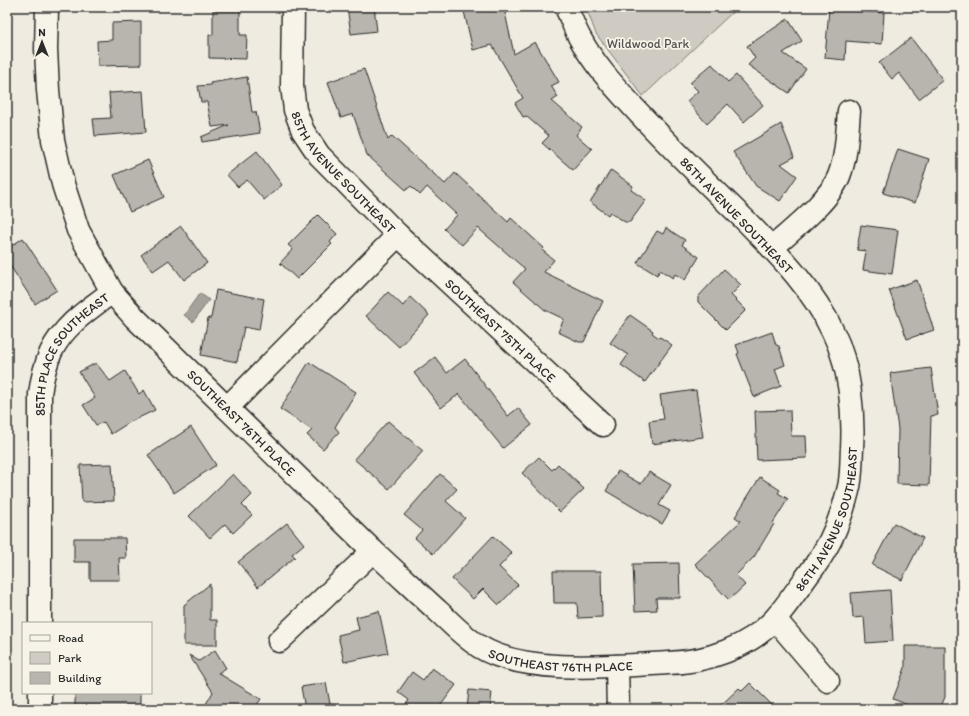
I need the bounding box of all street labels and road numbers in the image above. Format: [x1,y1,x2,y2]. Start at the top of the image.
street label: 85TH AVENUE SOUTHEAST [288,109,399,237]
street label: 86TH AVENUE SOUTHEAST [677,154,797,277]
street label: SOUTHEAST 75TH PLACE [442,276,559,385]
street label: 85TH PLACE SOUTHEAST [33,289,112,416]
street label: SOUTHEAST 76TH PLACE [184,367,298,479]
street label: 86TH AVENUE SOUTHEAST [792,446,860,594]
street label: SOUTHEAST 76TH PLACE [486,645,633,675]

